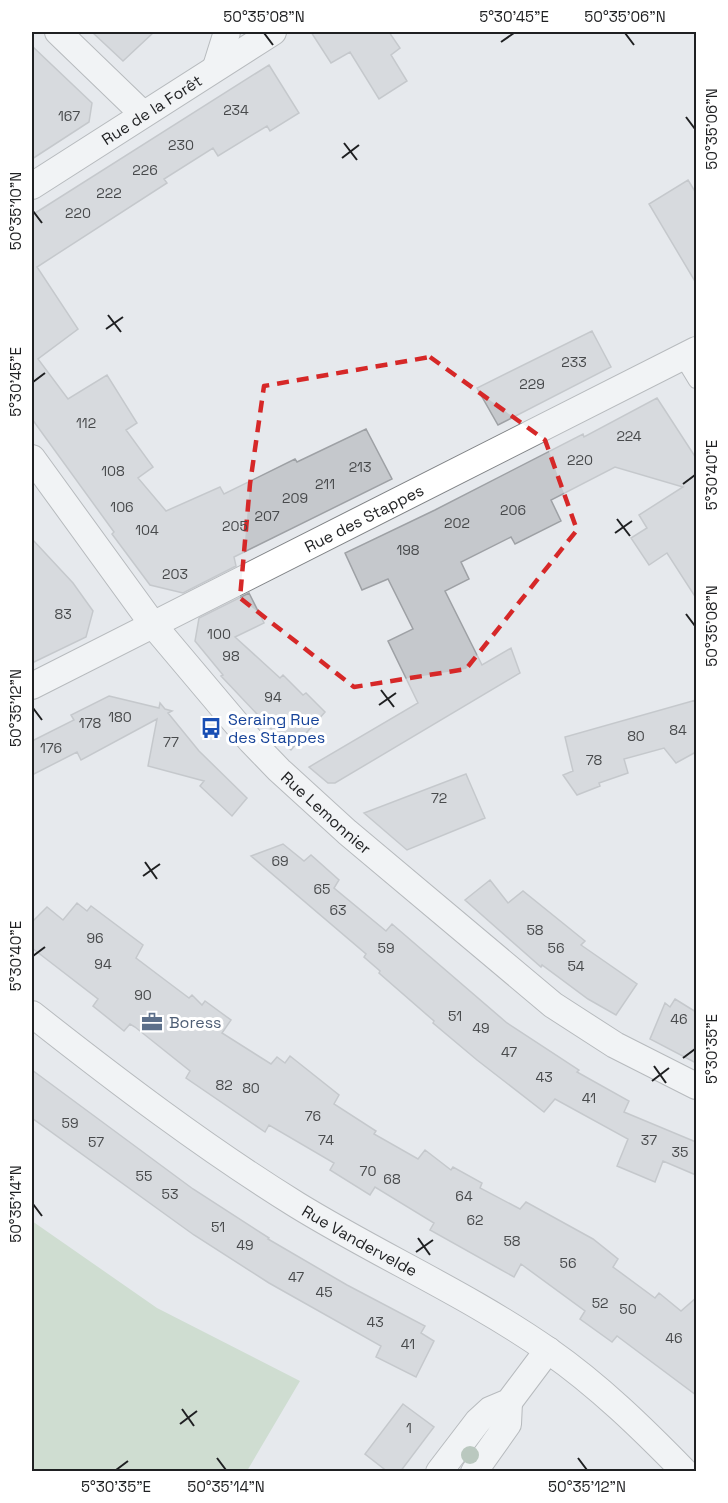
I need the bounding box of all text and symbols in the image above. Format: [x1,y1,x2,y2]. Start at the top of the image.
text: 50°35'08"N [223,7,305,26]
text: 5°30'45"E [479,7,549,26]
text: 50°35'06"N [584,7,666,26]
street label: Rue de la Forêt [97,70,206,149]
text: 50°35'06"N [702,88,721,170]
house number: 234 [223,101,249,119]
house number: 167 [58,107,80,125]
house number: 230 [168,136,194,154]
house number: 226 [132,161,158,179]
text: 50°35'10"N [6,172,25,250]
house number: 222 [96,184,122,202]
house number: 220 [65,204,91,222]
text: 5°30'45"E [6,347,25,417]
house number: 233 [561,353,587,371]
house number: 229 [519,375,545,393]
house number: 112 [76,414,96,432]
house number: 224 [616,427,642,445]
text: 5°30'40"E [702,440,721,510]
house number: 220 [567,451,593,469]
house number: 213 [349,458,371,476]
house number: 108 [101,462,125,480]
house number: 211 [315,475,335,493]
street label: Rue des Stappes [301,479,427,557]
house number: 209 [282,489,308,507]
house number: 106 [110,498,134,516]
house number: 206 [500,501,526,519]
house number: 207 [254,507,280,525]
house number: 202 [444,514,470,532]
house number: 205 [222,517,248,535]
house number: 104 [135,521,159,539]
house number: 198 [396,541,420,559]
house number: 203 [162,565,188,583]
text: 50°35'08"N [702,585,721,667]
house number: 83 [54,605,72,623]
house number: 100 [207,625,231,643]
house number: 98 [222,647,240,665]
text: 50°35'12"N [6,669,25,747]
house number: 94 [264,688,282,706]
house number: 180 [108,708,132,726]
place label: Seraing Rue des Stappes [228,709,325,748]
house number: 178 [79,714,101,732]
bus stop icon: Seraing Rue des Stappes [199,716,223,740]
house number: 84 [669,721,687,739]
house number: 80 [627,727,645,745]
house number: 77 [163,733,179,751]
house number: 176 [40,739,62,757]
house number: 78 [586,751,603,769]
street label: Rue Lemonnier [277,767,376,859]
house number: 72 [431,789,447,807]
house number: 69 [271,852,289,870]
house number: 65 [314,880,330,898]
house number: 63 [329,901,347,919]
text: 5°30'40"E [6,921,25,991]
house number: 58 [526,921,544,939]
house number: 96 [86,929,104,947]
house number: 59 [378,939,394,957]
house number: 56 [548,939,564,957]
house number: 94 [94,955,112,973]
house number: 54 [567,957,585,975]
house number: 90 [134,986,152,1004]
house number: 51 [448,1007,462,1025]
office icon: Boress [140,1010,164,1034]
house number: 46 [670,1010,688,1028]
place label: Boress [169,1012,222,1033]
text: 5°30'35"E [702,1014,721,1084]
house number: 49 [472,1019,490,1037]
house number: 47 [501,1043,517,1061]
house number: 43 [535,1068,553,1086]
house number: 82 [215,1076,233,1094]
house number: 80 [242,1079,260,1097]
house number: 41 [582,1089,596,1107]
house number: 76 [305,1107,321,1125]
house number: 59 [62,1114,78,1132]
house number: 74 [318,1131,334,1149]
house number: 37 [641,1131,657,1149]
house number: 57 [88,1133,104,1151]
house number: 35 [672,1143,688,1161]
house number: 70 [360,1162,376,1180]
text: 50°35'14"N [6,1165,25,1243]
house number: 55 [136,1167,152,1185]
house number: 68 [383,1170,401,1188]
house number: 53 [162,1185,178,1203]
house number: 64 [455,1187,473,1205]
street label: Rue Vandervelde [298,1200,421,1281]
house number: 62 [467,1211,483,1229]
house number: 51 [211,1218,225,1236]
house number: 58 [503,1232,521,1250]
house number: 49 [236,1236,254,1254]
house number: 56 [560,1254,576,1272]
house number: 47 [288,1268,304,1286]
house number: 45 [315,1283,333,1301]
house number: 52 [592,1294,608,1312]
house number: 50 [619,1300,637,1318]
house number: 43 [366,1313,384,1331]
house number: 46 [665,1329,683,1347]
house number: 41 [401,1335,415,1353]
house number: 1 [406,1419,412,1437]
text: 5°30'35"E [81,1477,151,1496]
text: 50°35'14"N [187,1477,265,1496]
text: 50°35'12"N [548,1477,626,1496]

